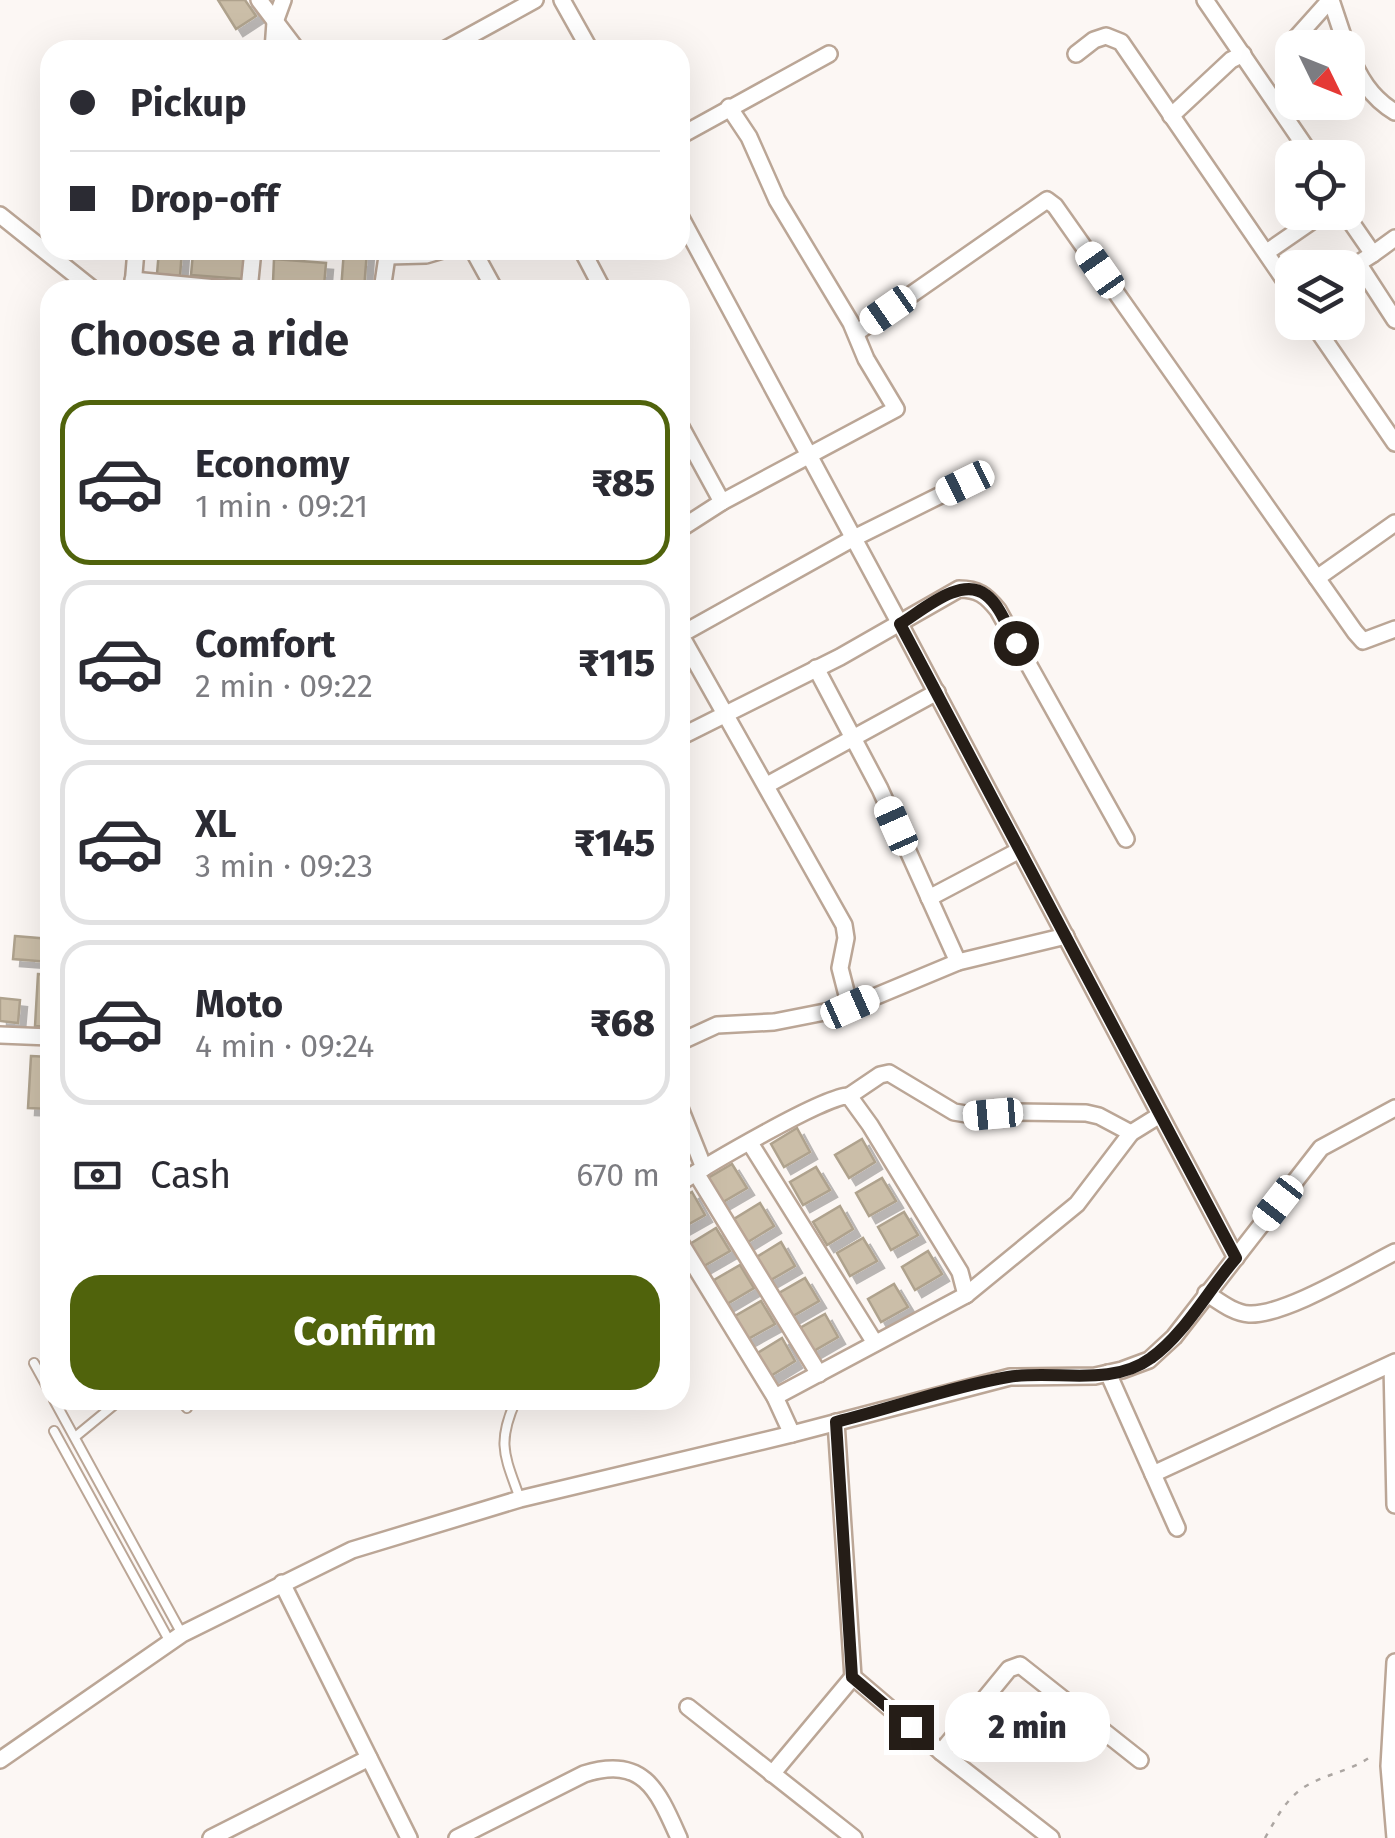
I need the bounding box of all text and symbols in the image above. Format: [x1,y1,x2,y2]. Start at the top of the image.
north arrow [1275,30,1365,120]
map controls [1275,30,1365,340]
text: Pickup [130,80,247,126]
button: locate [1275,140,1365,230]
text: Drop-off [130,176,278,222]
car [1071,237,1129,303]
button: layers [1275,250,1365,340]
car [855,281,921,339]
text: Choose a ride [70,313,349,367]
icon: car [75,438,165,528]
text: Economy [195,441,350,487]
car [931,456,999,510]
text: ₹85 [592,460,655,506]
text: 1 min · 09:21 [195,487,368,525]
icon: car [75,618,165,708]
text: Comfort [195,621,336,667]
route start [994,621,1039,666]
text: ₹115 [578,640,655,686]
text: 2 min · 09:22 [195,667,373,705]
car [870,792,922,860]
icon: car [75,798,165,888]
text: XL [195,801,237,847]
text: ₹145 [574,820,655,866]
text: 3 min · 09:23 [195,847,373,885]
icon: car [75,978,165,1068]
text: Moto [195,981,283,1027]
car [816,981,884,1033]
text: ₹68 [590,1000,655,1046]
text: 4 min · 09:24 [195,1027,374,1065]
car [962,1096,1024,1132]
icon: cash [70,1148,125,1203]
text: Cash [150,1152,231,1198]
text: 670 m [576,1156,660,1194]
car [1248,1170,1308,1236]
button: Confirm [70,1275,660,1390]
callout: 2 min [946,1692,1111,1762]
route end [889,1705,934,1750]
text: 2 min [988,1708,1067,1746]

